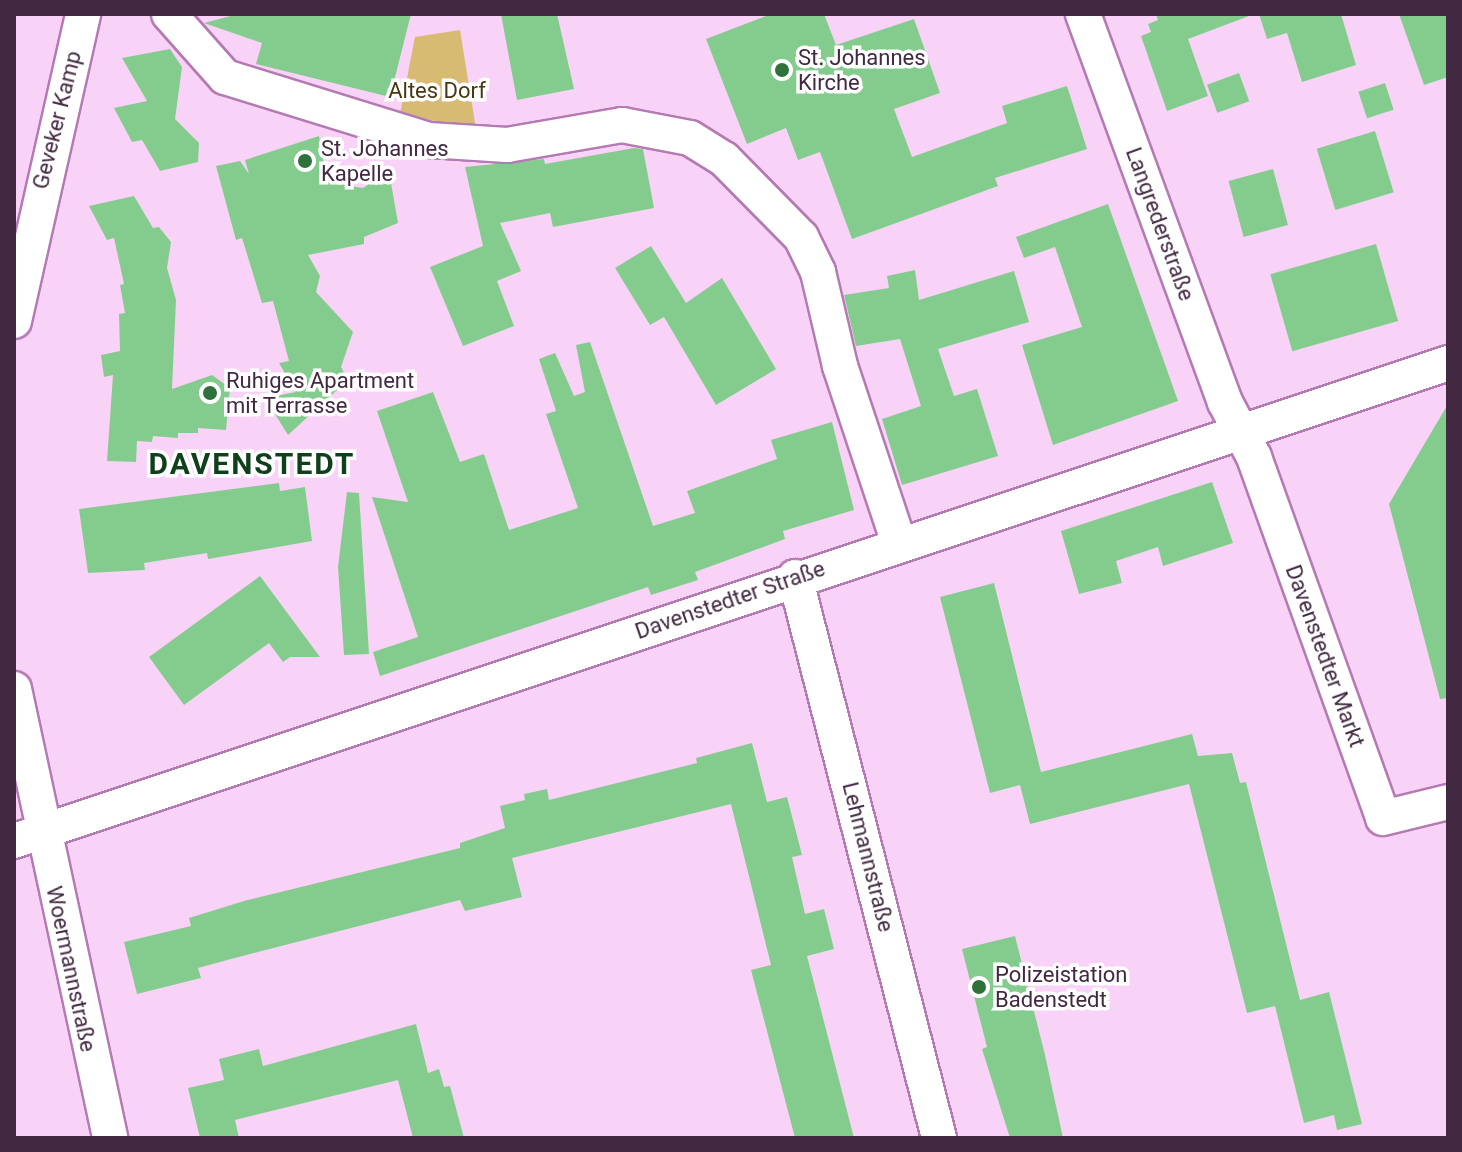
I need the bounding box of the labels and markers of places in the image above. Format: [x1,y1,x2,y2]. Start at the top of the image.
place label: St. Johannes Kirche [798,44,926,96]
marker: St. Johannes Kirche [773,61,791,79]
place label: St. Johannes Kapelle [321,135,449,186]
marker: St. Johannes Kapelle [296,152,314,170]
place label: Ruhiges Apartment mit Terrasse [226,367,414,418]
marker: Ruhiges Apartment mit Terrasse [201,384,219,402]
place label: Polizeistation Badenstedt [995,961,1128,1012]
marker: Polizeistation Badenstedt [970,978,988,996]

